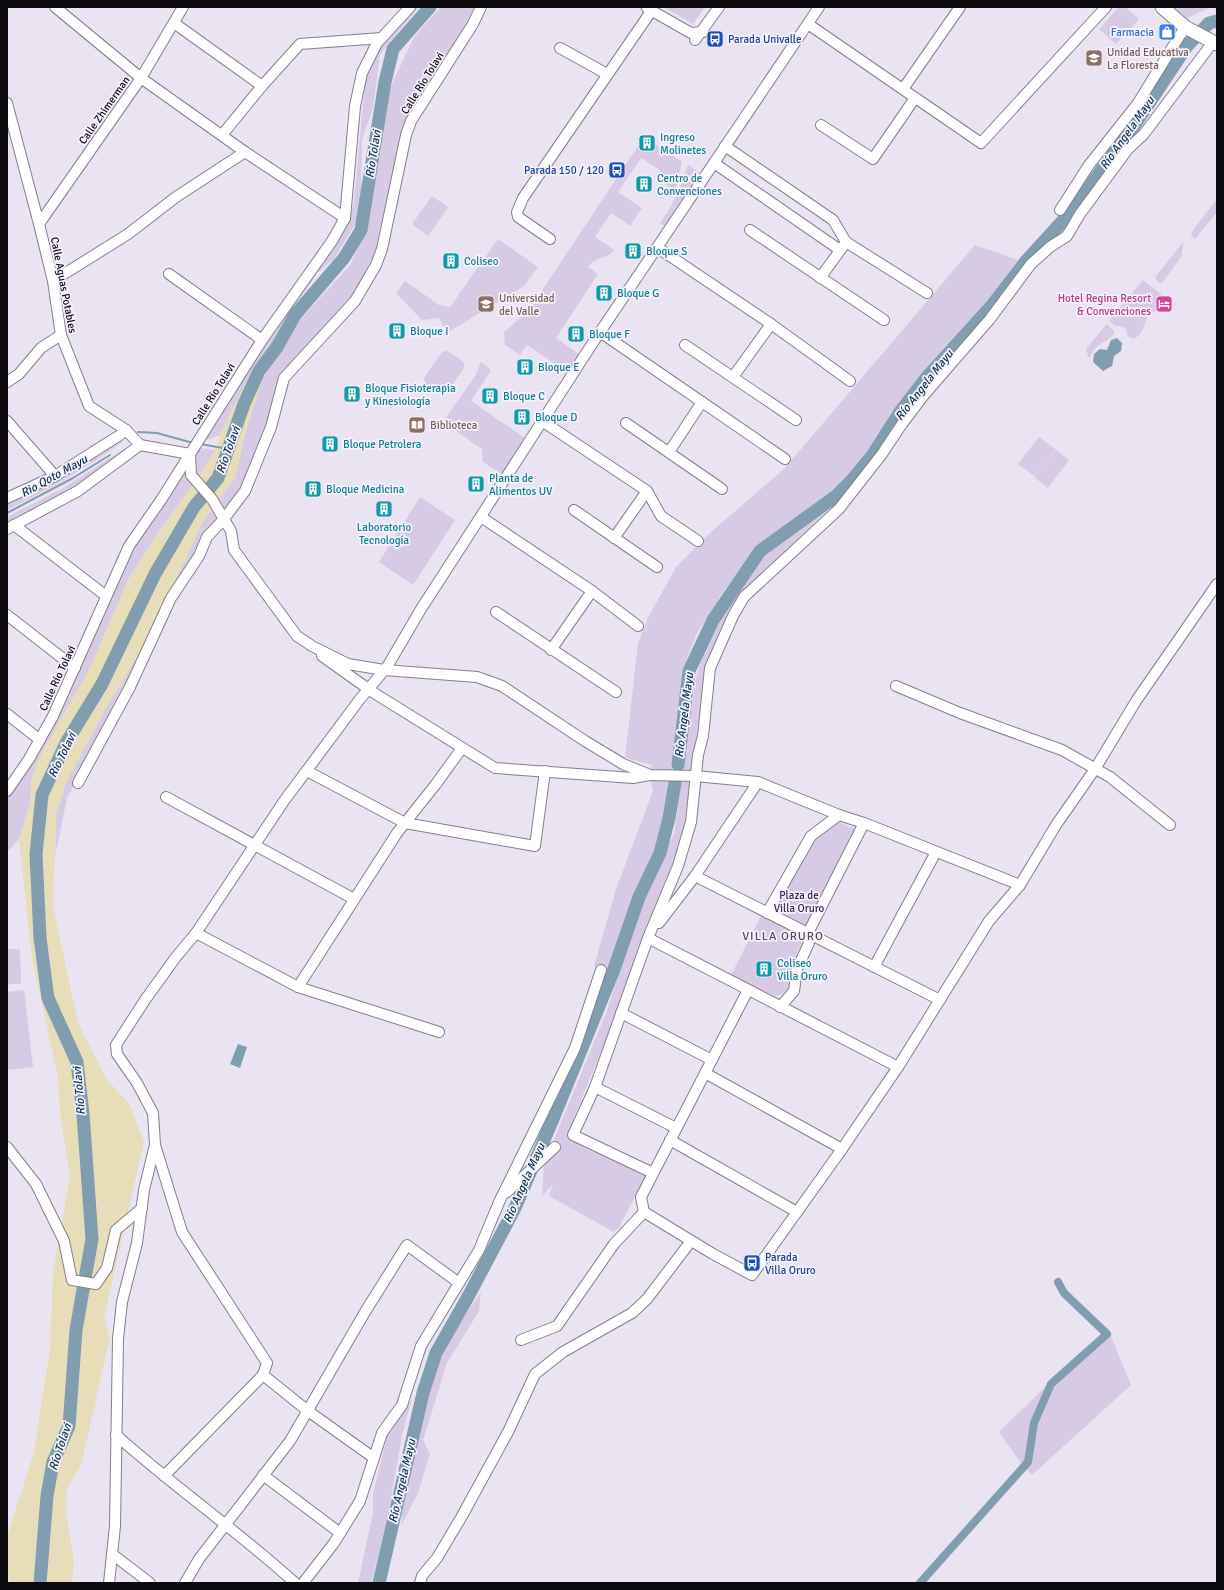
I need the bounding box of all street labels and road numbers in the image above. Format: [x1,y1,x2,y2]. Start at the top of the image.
street label: Calle Río Tolavi [398,50,447,117]
street label: Calle Zhimerman [76,74,133,147]
street label: Calle Aguas Potables [48,236,79,335]
street label: Calle Río Tolavi [189,361,238,428]
street label: Calle Río Tolavi [37,643,78,713]

